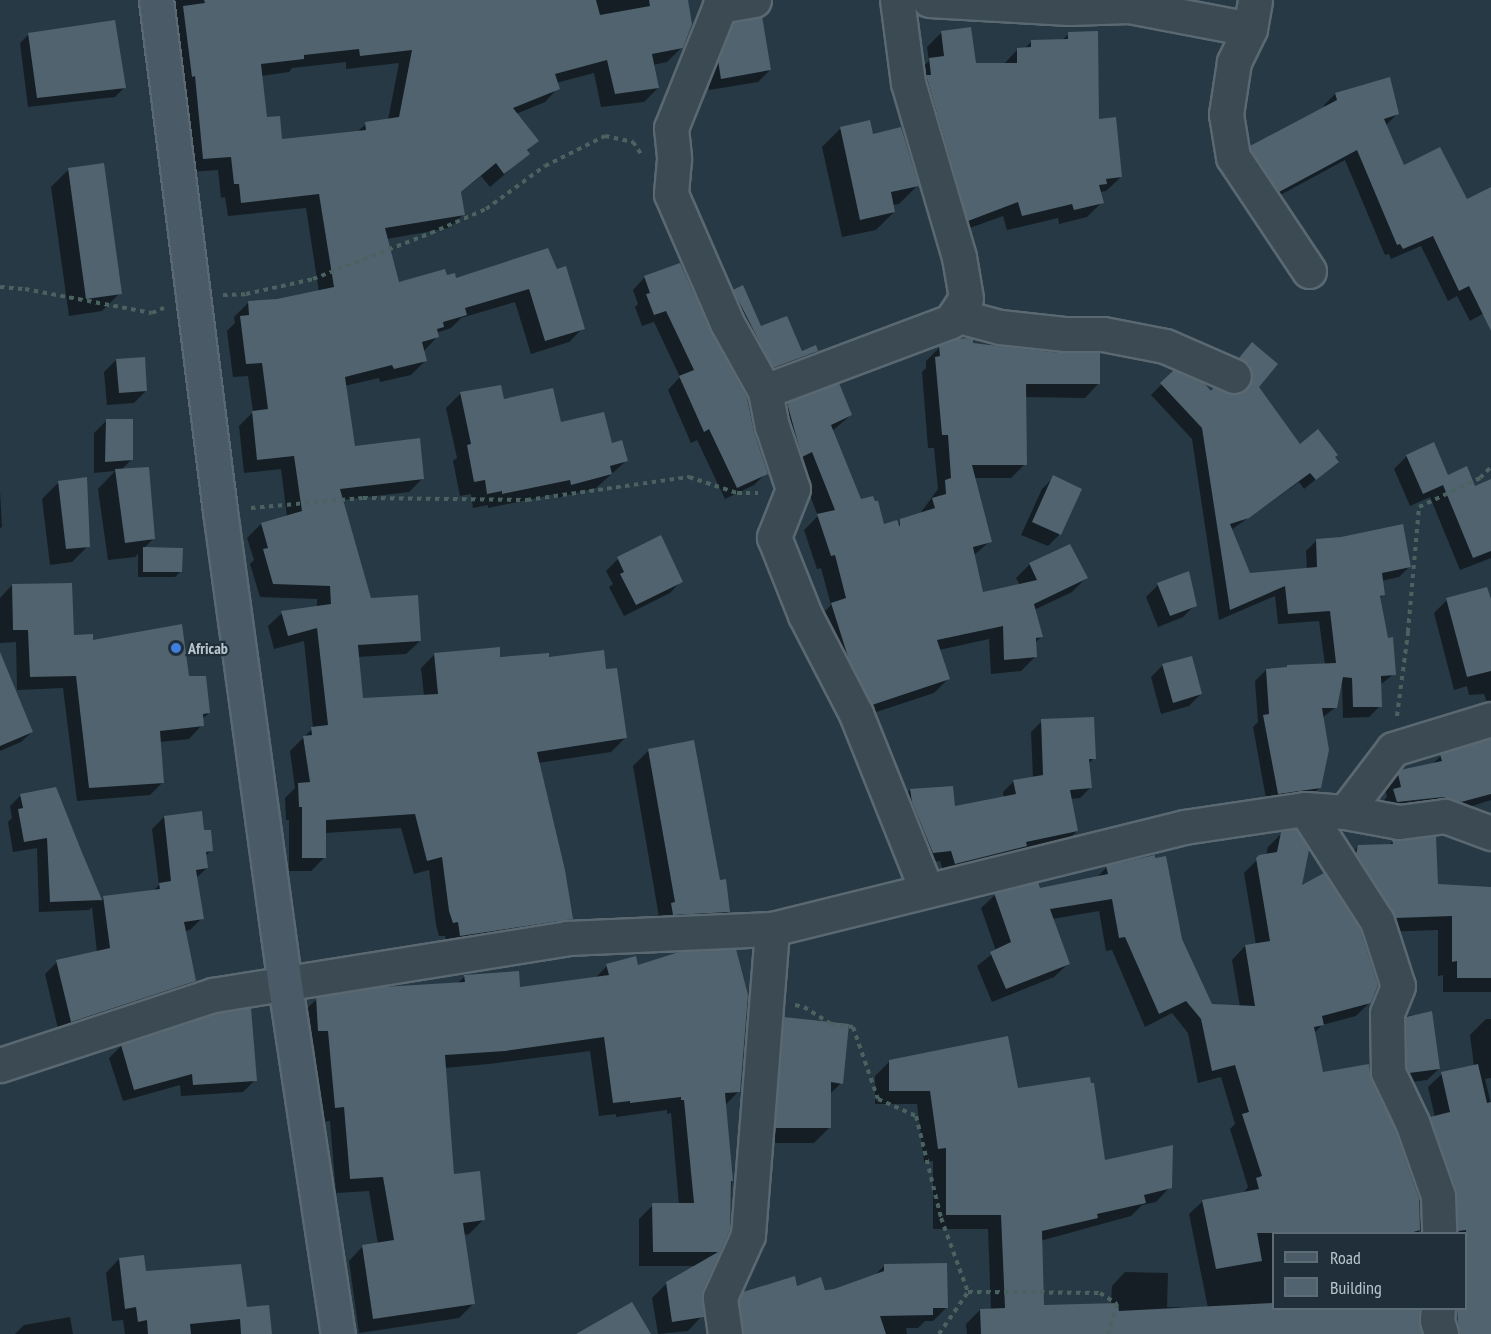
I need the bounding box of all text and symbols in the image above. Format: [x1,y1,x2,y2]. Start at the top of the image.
place label: Africab [188,638,228,658]
marker: Africab [169,641,183,655]
legend [1272,1232,1467,1310]
text: Road [1330,1246,1361,1269]
text: Building [1330,1276,1382,1299]

